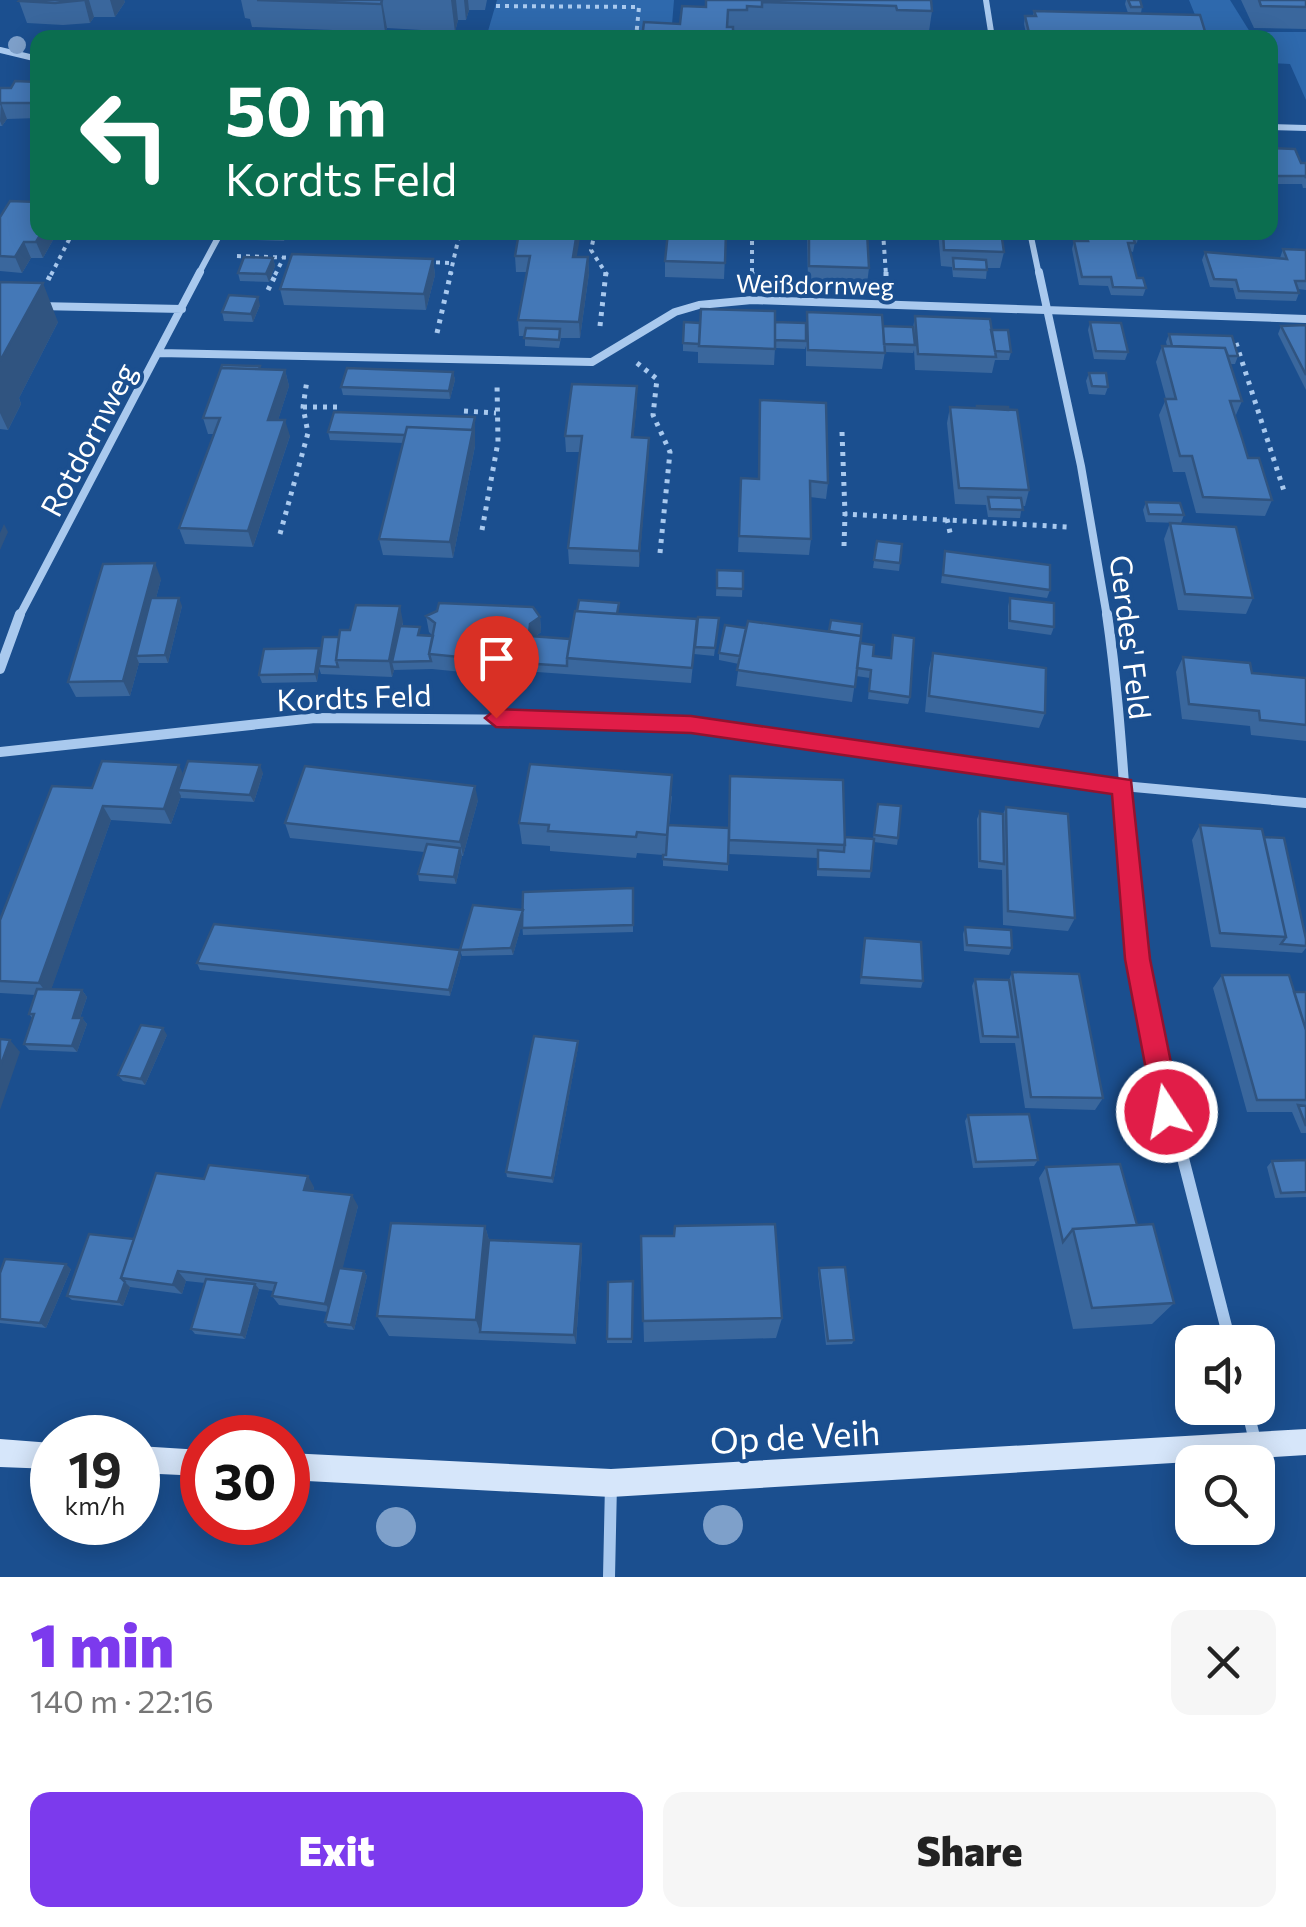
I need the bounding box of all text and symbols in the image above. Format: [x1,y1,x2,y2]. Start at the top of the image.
text: 50 m [225,65,387,150]
icon: left [60,70,190,200]
text: Kordts Feld [225,150,457,205]
street label: Weißdornweg [736,268,895,300]
street label: Rotdornweg [31,356,143,522]
street label: Gerdes' Feld [1104,553,1160,721]
pin [454,616,539,719]
icon: arrive [469,631,524,686]
street label: Kordts Feld [276,675,432,717]
position arrow [1115,1060,1219,1164]
map controls [1175,1325,1275,1545]
button: sound [1175,1325,1275,1425]
street label: Op de Veih [709,1409,881,1461]
speed limit sign: 30 [180,1415,310,1545]
text: 19 [68,1437,122,1498]
button: search [1175,1445,1275,1545]
text: km/h [65,1490,125,1520]
text: 1 min [30,1606,174,1679]
button: close [1171,1610,1276,1715]
text: 140 m · 22:16 [30,1680,214,1720]
button: Exit [30,1792,643,1907]
button: Share [663,1792,1276,1907]

